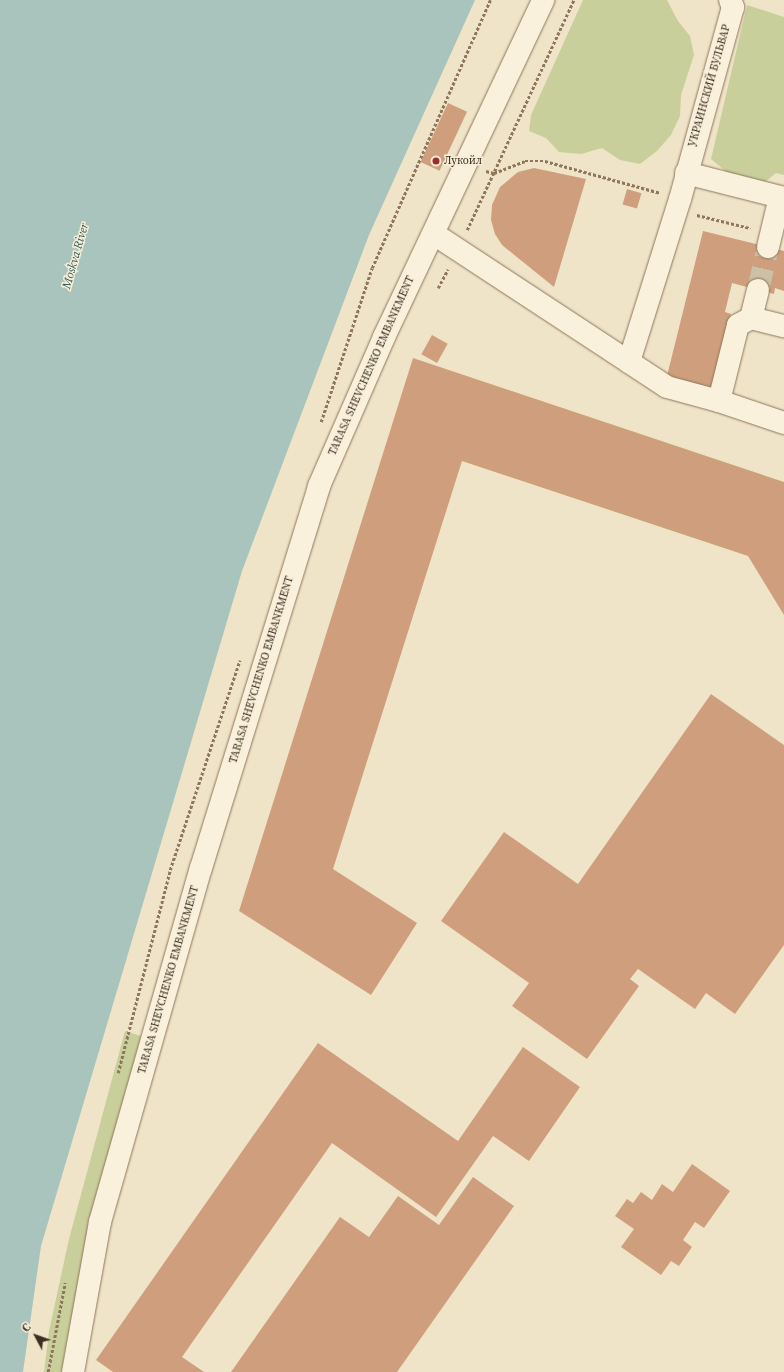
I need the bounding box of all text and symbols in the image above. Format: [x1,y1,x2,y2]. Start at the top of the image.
street label: УКРАИНСКИЙ БУЛЬВАР [686,23,734,149]
place label: Лукойл [444,154,482,168]
marker: Лукойл [431,156,441,166]
water label: Moskva River [60,221,92,291]
street label: TARASA SHEVCHENKO EMBANKMENT [326,274,418,458]
street label: TARASA SHEVCHENKO EMBANKMENT [227,575,297,765]
street label: TARASA SHEVCHENKO EMBANKMENT [136,884,202,1076]
north arrow [16,1316,56,1356]
text: С [19,1320,34,1335]

